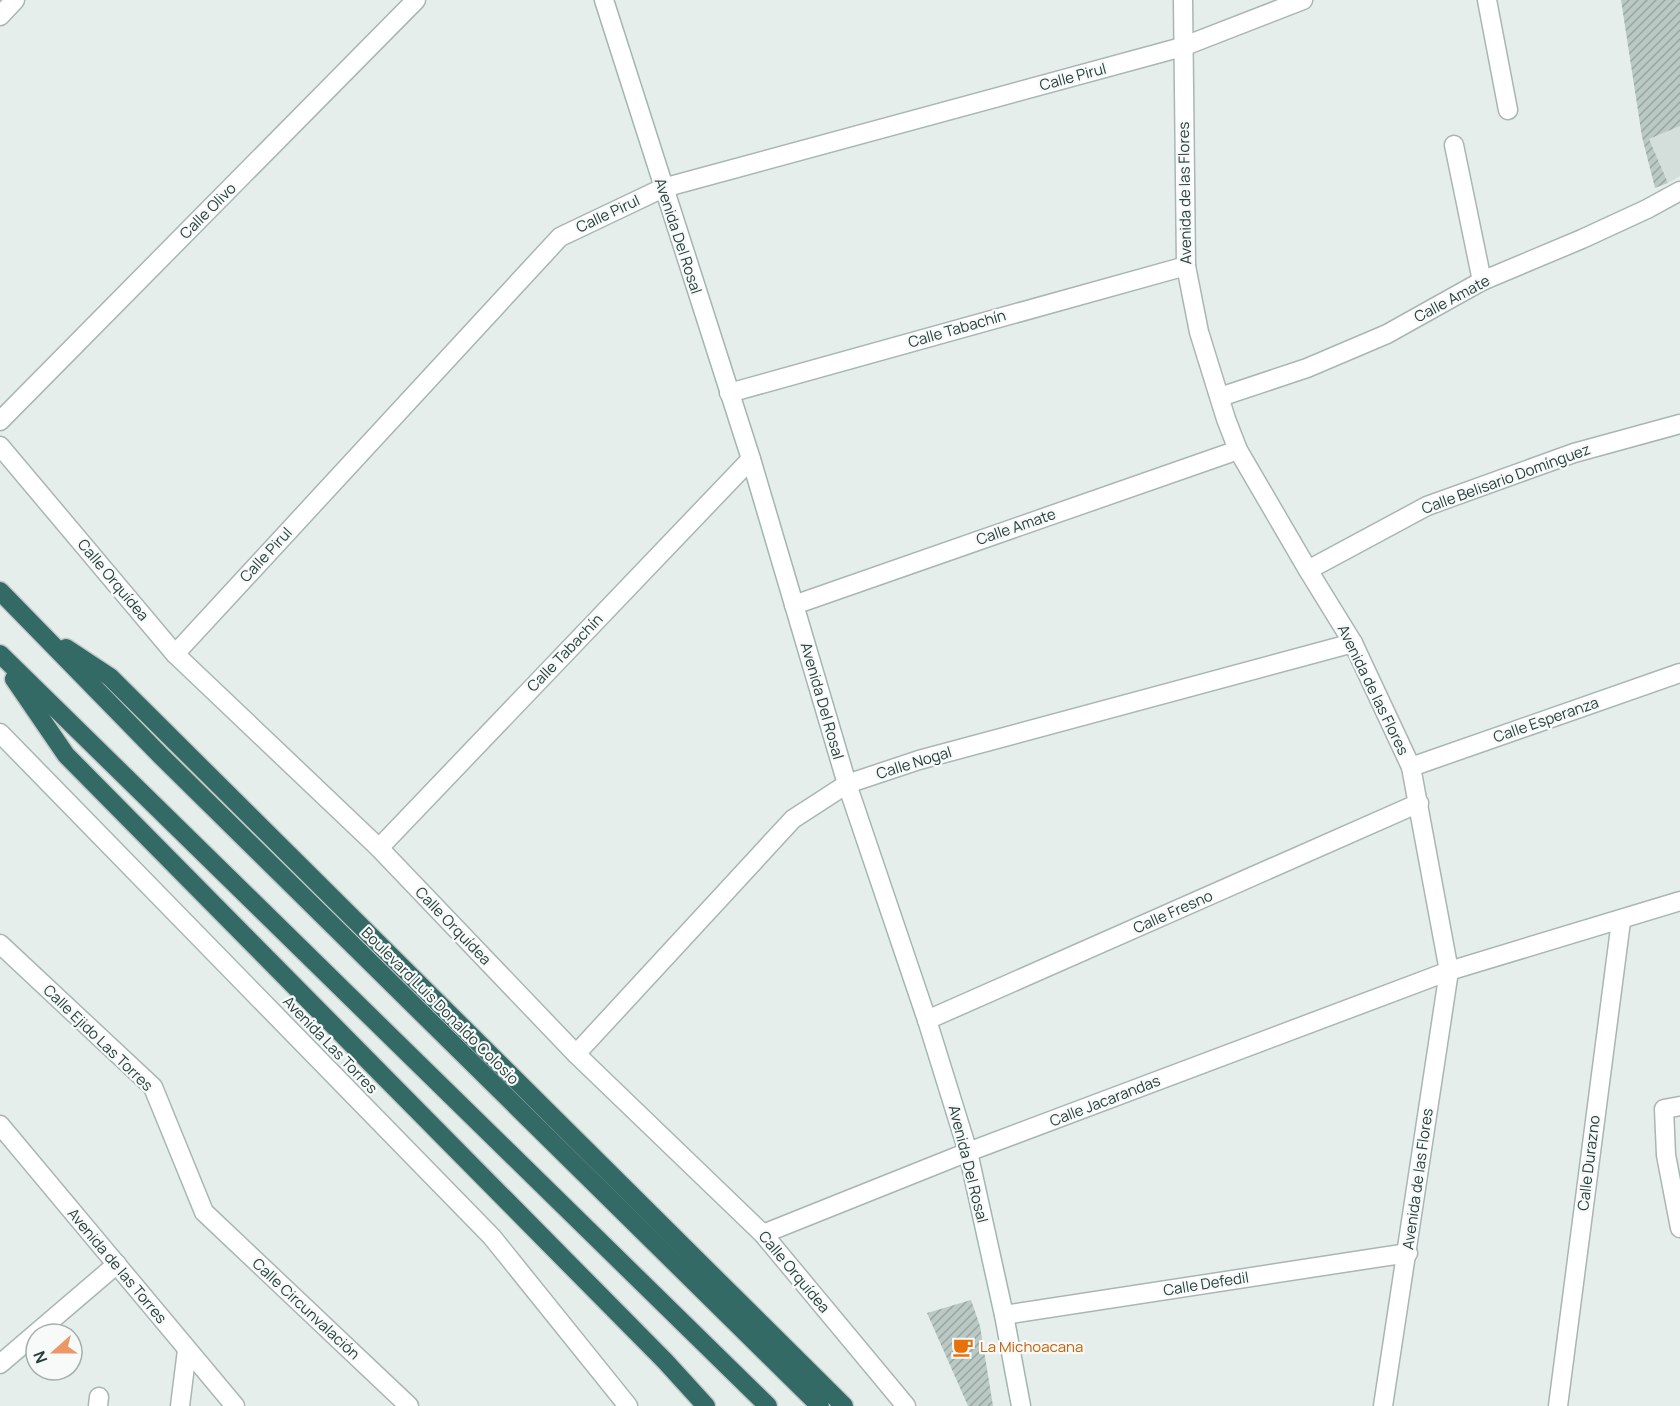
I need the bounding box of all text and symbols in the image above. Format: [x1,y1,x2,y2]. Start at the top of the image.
street label: Calle Pirul [1037,58,1109,95]
street label: Avenida de las Flores [1173,121,1196,264]
street label: Avenida Del Rosal [650,175,707,296]
street label: Calle Olivo [175,178,241,243]
street label: Calle Pirul [572,190,643,237]
street label: Calle Amate [1410,270,1493,327]
street label: Calle Tabachín [905,304,1008,353]
street label: Calle Belisario Domínguez [1418,438,1593,519]
street label: Calle Amate [973,503,1059,550]
street label: Calle Pirul [235,523,297,587]
street label: Calle Orquídea [73,534,154,625]
street label: Calle Tabachín [522,609,607,696]
street label: Avenida de las Flores [1333,621,1414,759]
street label: Avenida Del Rosal [796,640,849,762]
street label: Calle Esperanza [1490,692,1601,747]
street label: Calle Nogal [874,741,954,784]
street label: Calle Orquídea [411,882,496,969]
street label: Calle Fresno [1130,885,1216,938]
street label: Boulevard Luis Donaldo Colosio [357,922,524,1089]
street label: Calle Ejido Las Torres [39,980,158,1096]
street label: Avenida Las Torres [278,991,383,1098]
street label: Calle Jacarandas [1046,1070,1163,1131]
street label: Avenida Del Rosal [944,1103,993,1225]
street label: Avenida de las Flores [1397,1107,1438,1251]
street label: Calle Durazno [1572,1114,1605,1212]
street label: Avenida de las Torres [63,1204,172,1328]
street label: Calle Orquídea [754,1226,835,1317]
street label: Calle Circunvalación [248,1253,365,1364]
street label: Calle Defedil [1162,1266,1250,1301]
north arrow [24,1322,84,1382]
cafe icon: La Michoacana [951,1335,975,1359]
place label: La Michoacana [980,1336,1083,1357]
text: N [28,1348,52,1367]

